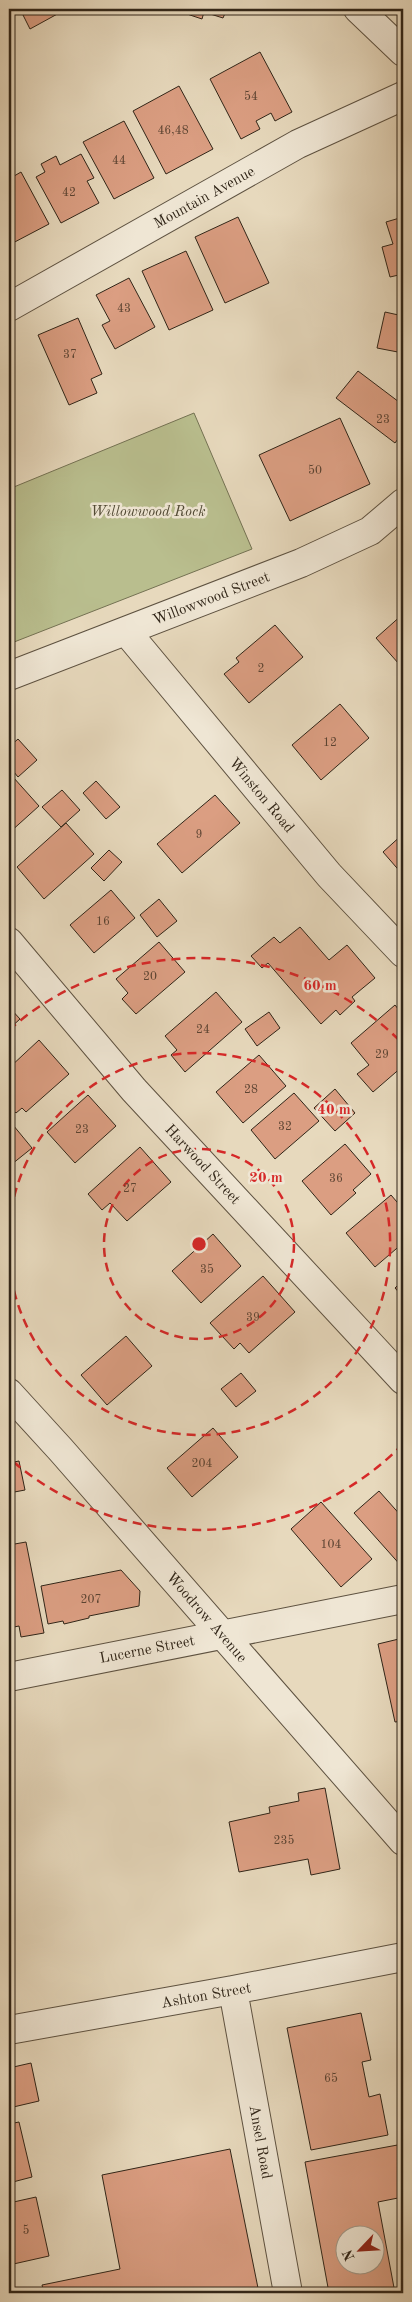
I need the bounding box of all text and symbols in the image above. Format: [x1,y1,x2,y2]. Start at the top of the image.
house number: 54 [244,90,258,103]
house number: 46,48 [157,125,189,137]
house number: 44 [112,155,126,167]
street label: Mountain Avenue [152,164,258,232]
house number: 42 [62,187,76,199]
house number: 43 [117,303,131,315]
house number: 37 [63,349,77,361]
house number: 23 [376,414,390,426]
house number: 50 [308,464,322,477]
park label: Willowwood Rock [90,505,206,520]
street label: Willowwood Street [151,570,272,629]
house number: 2 [258,663,264,675]
house number: 12 [323,737,337,749]
street label: Winston Road [225,756,296,836]
house number: 9 [196,829,202,841]
house number: 16 [96,916,110,928]
house number: 20 [143,971,157,983]
text: 60 m [303,979,337,994]
house number: 24 [196,1024,210,1036]
house number: 29 [375,1049,389,1061]
house number: 28 [244,1084,258,1096]
text: 40 m [317,1103,351,1118]
house number: 32 [278,1121,292,1133]
street label: Harwood Street [161,1122,243,1208]
house number: 23 [75,1124,89,1136]
text: 20 m [249,1171,283,1186]
house number: 36 [329,1173,343,1185]
house number: 27 [123,1183,137,1195]
centre of rings [190,1235,208,1253]
house number: 35 [200,1263,214,1276]
house number: 39 [246,1312,260,1324]
house number: 204 [192,1458,212,1470]
house number: 104 [321,1539,341,1551]
street label: Woodrow Avenue [163,1570,249,1666]
house number: 207 [81,1594,101,1606]
street label: Lucerne Street [98,1634,196,1667]
house number: 235 [274,1834,294,1847]
street label: Ashton Street [160,1981,252,2012]
house number: 65 [324,2072,338,2085]
street label: Ansel Road [246,2104,273,2180]
house number: 5 [23,2224,30,2237]
north arrow [334,2224,384,2274]
text: N [340,2247,358,2263]

